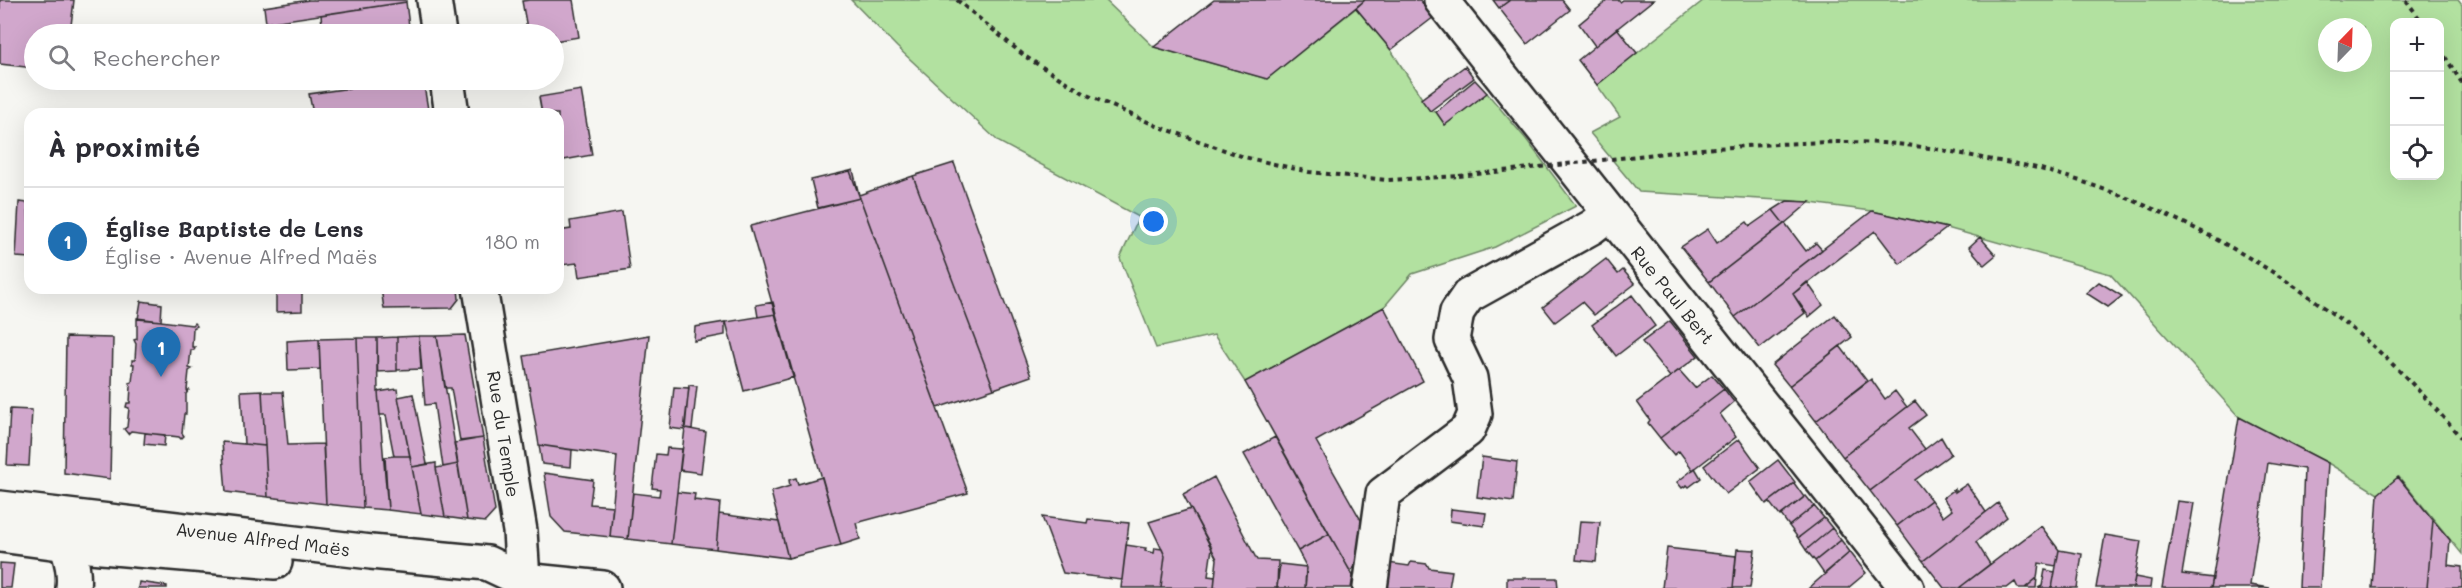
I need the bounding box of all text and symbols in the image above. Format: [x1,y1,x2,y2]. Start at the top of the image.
north arrow [2318,18,2372,72]
map controls [2390,18,2444,180]
button: + [2390,18,2444,72]
search box [24,24,564,90]
icon: search [45,41,78,74]
text: Rechercher [93,43,221,72]
button: − [2390,72,2444,126]
button: locate [2390,126,2444,180]
text: À proximité [48,130,200,164]
your location [1139,207,1168,236]
text: Église Baptiste de Lens [105,214,364,243]
text: 1 [63,228,72,254]
text: 180 m [484,228,540,254]
street label: Rue Paul Bert [1626,241,1720,349]
text: Église · Avenue Alfred Maës [105,243,377,269]
pin: 1 [142,328,180,377]
street label: Rue du Temple [482,369,526,499]
street label: Avenue Alfred Maës [175,516,351,562]

